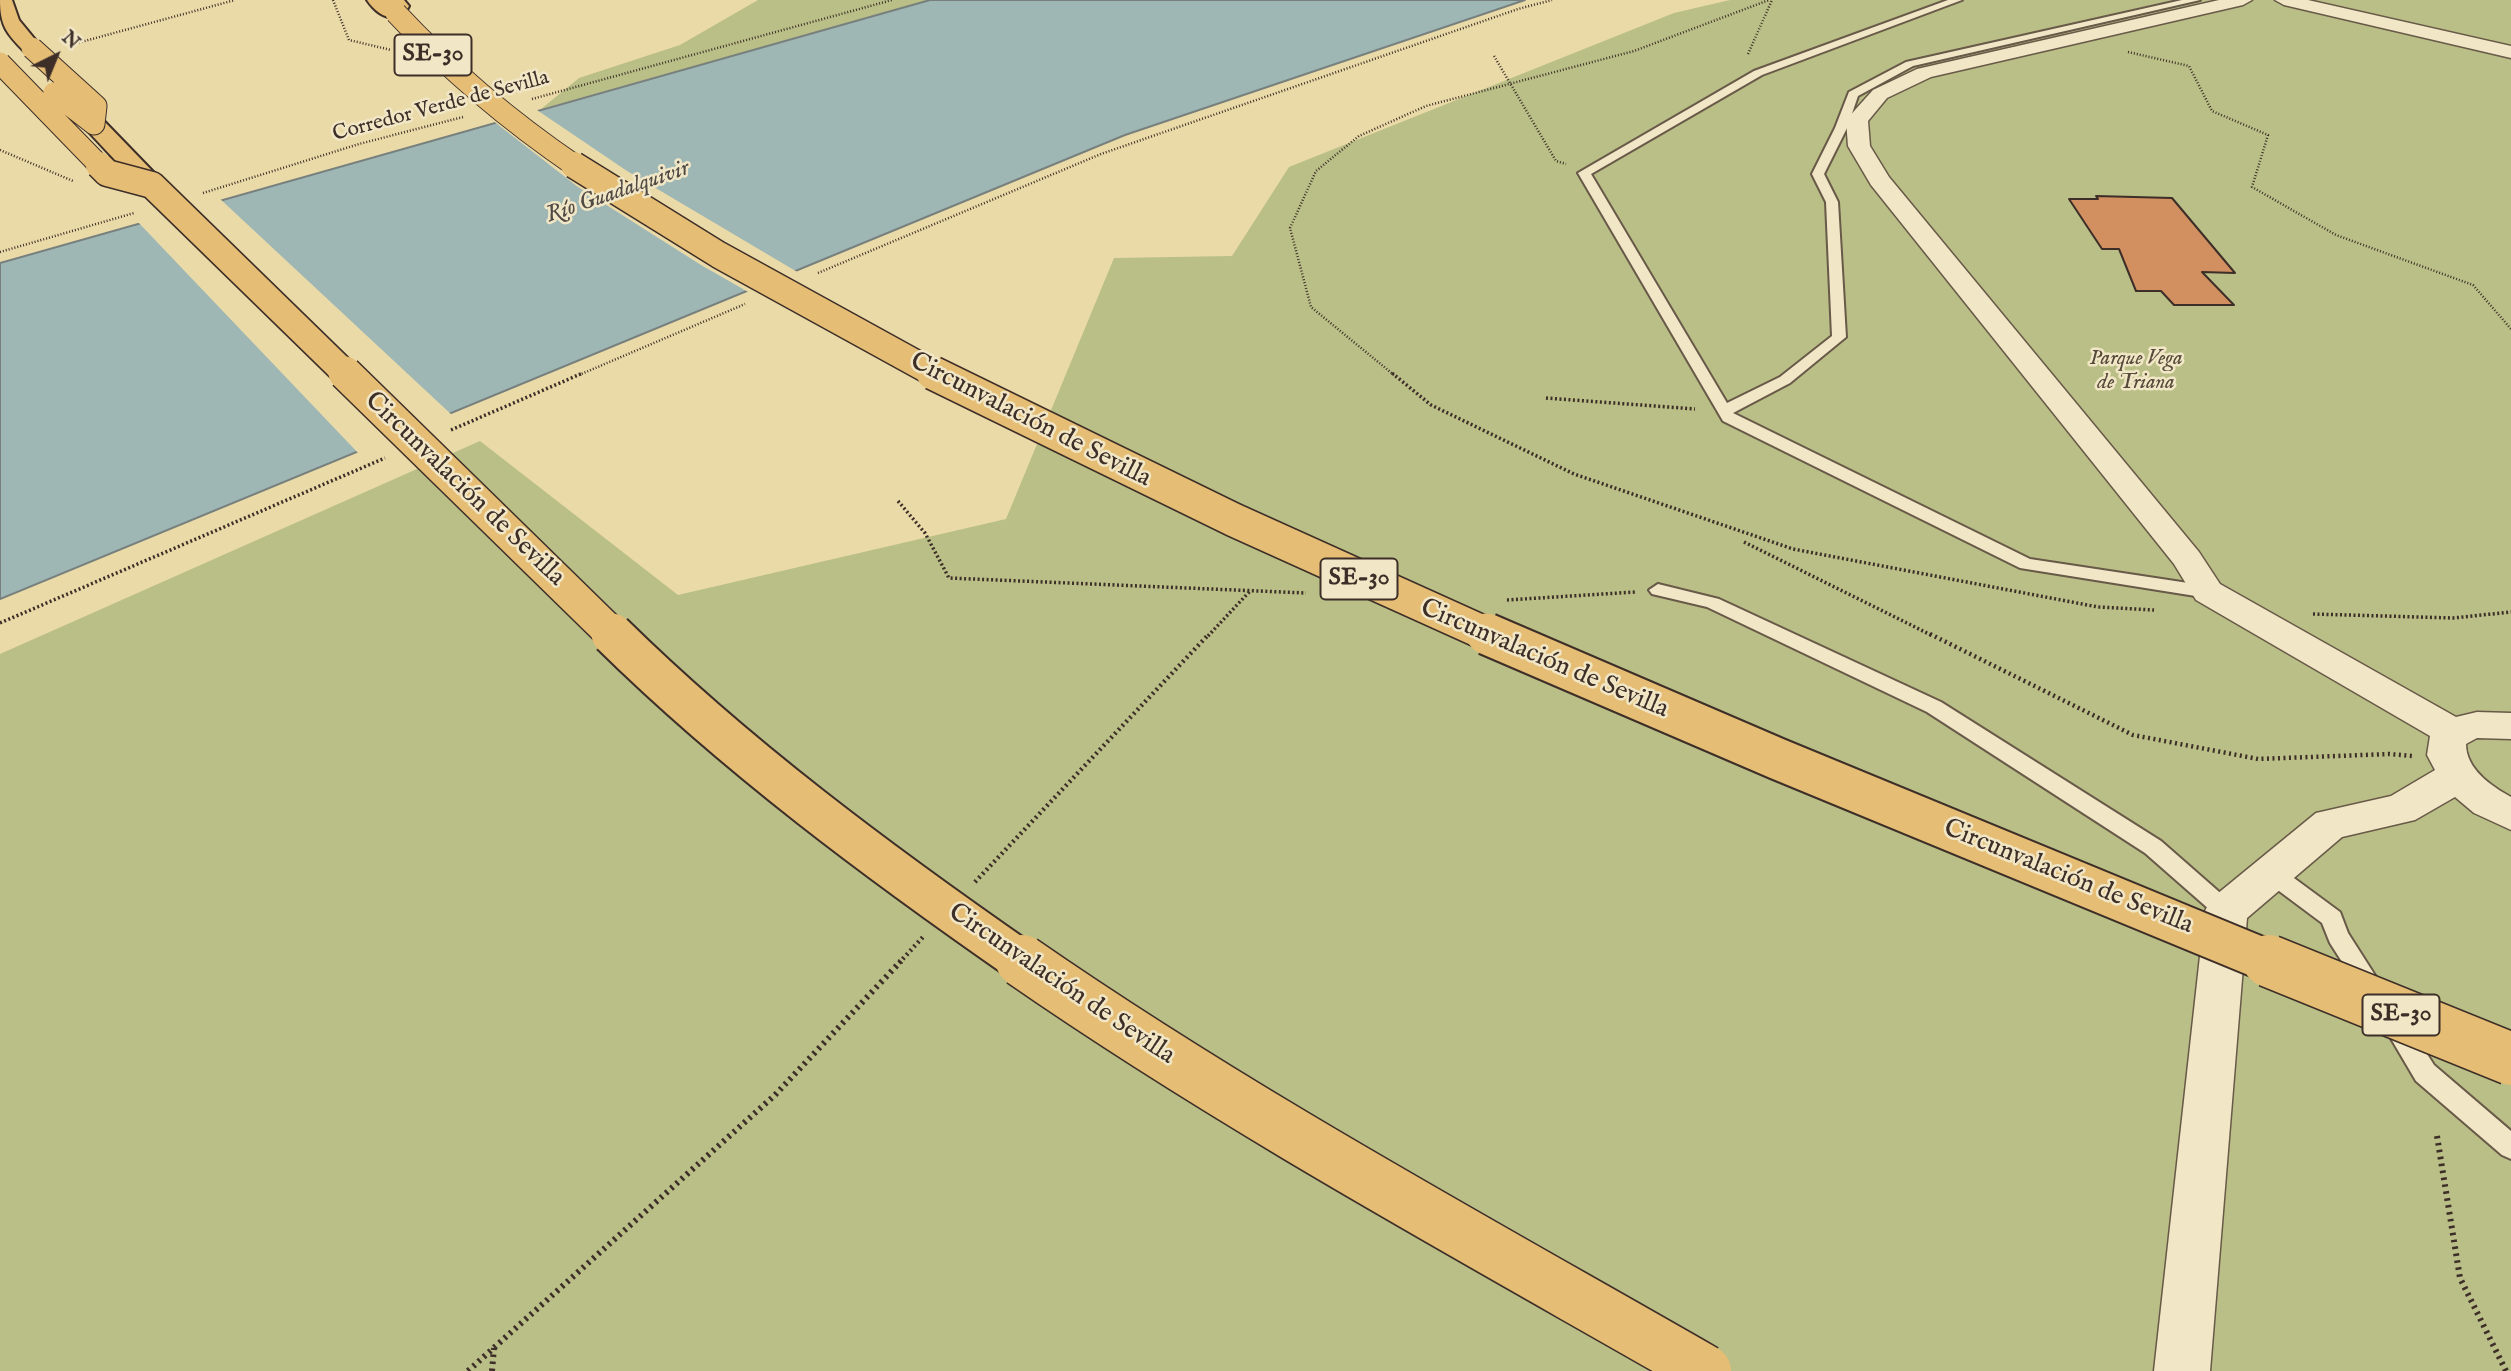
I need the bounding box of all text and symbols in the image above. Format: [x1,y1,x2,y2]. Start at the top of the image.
north arrow [21,21,91,91]
text: N [56,26,85,55]
road number: SE-30 [394,34,472,76]
street label: Corredor Verde de Sevilla [330,66,552,148]
water label: Río Guadalquivir [543,156,693,230]
street label: Circunvalación de Sevilla [904,347,1156,495]
park label: Parque Vega de Triana [2089,347,2183,397]
street label: Circunvalación de Sevilla [357,386,571,594]
road number: SE-30 [1320,558,1398,600]
street label: Circunvalación de Sevilla [1415,594,1673,726]
street label: Circunvalación de Sevilla [1939,814,2197,942]
street label: Circunvalación de Sevilla [942,898,1180,1072]
road number: SE-30 [2362,995,2440,1036]

